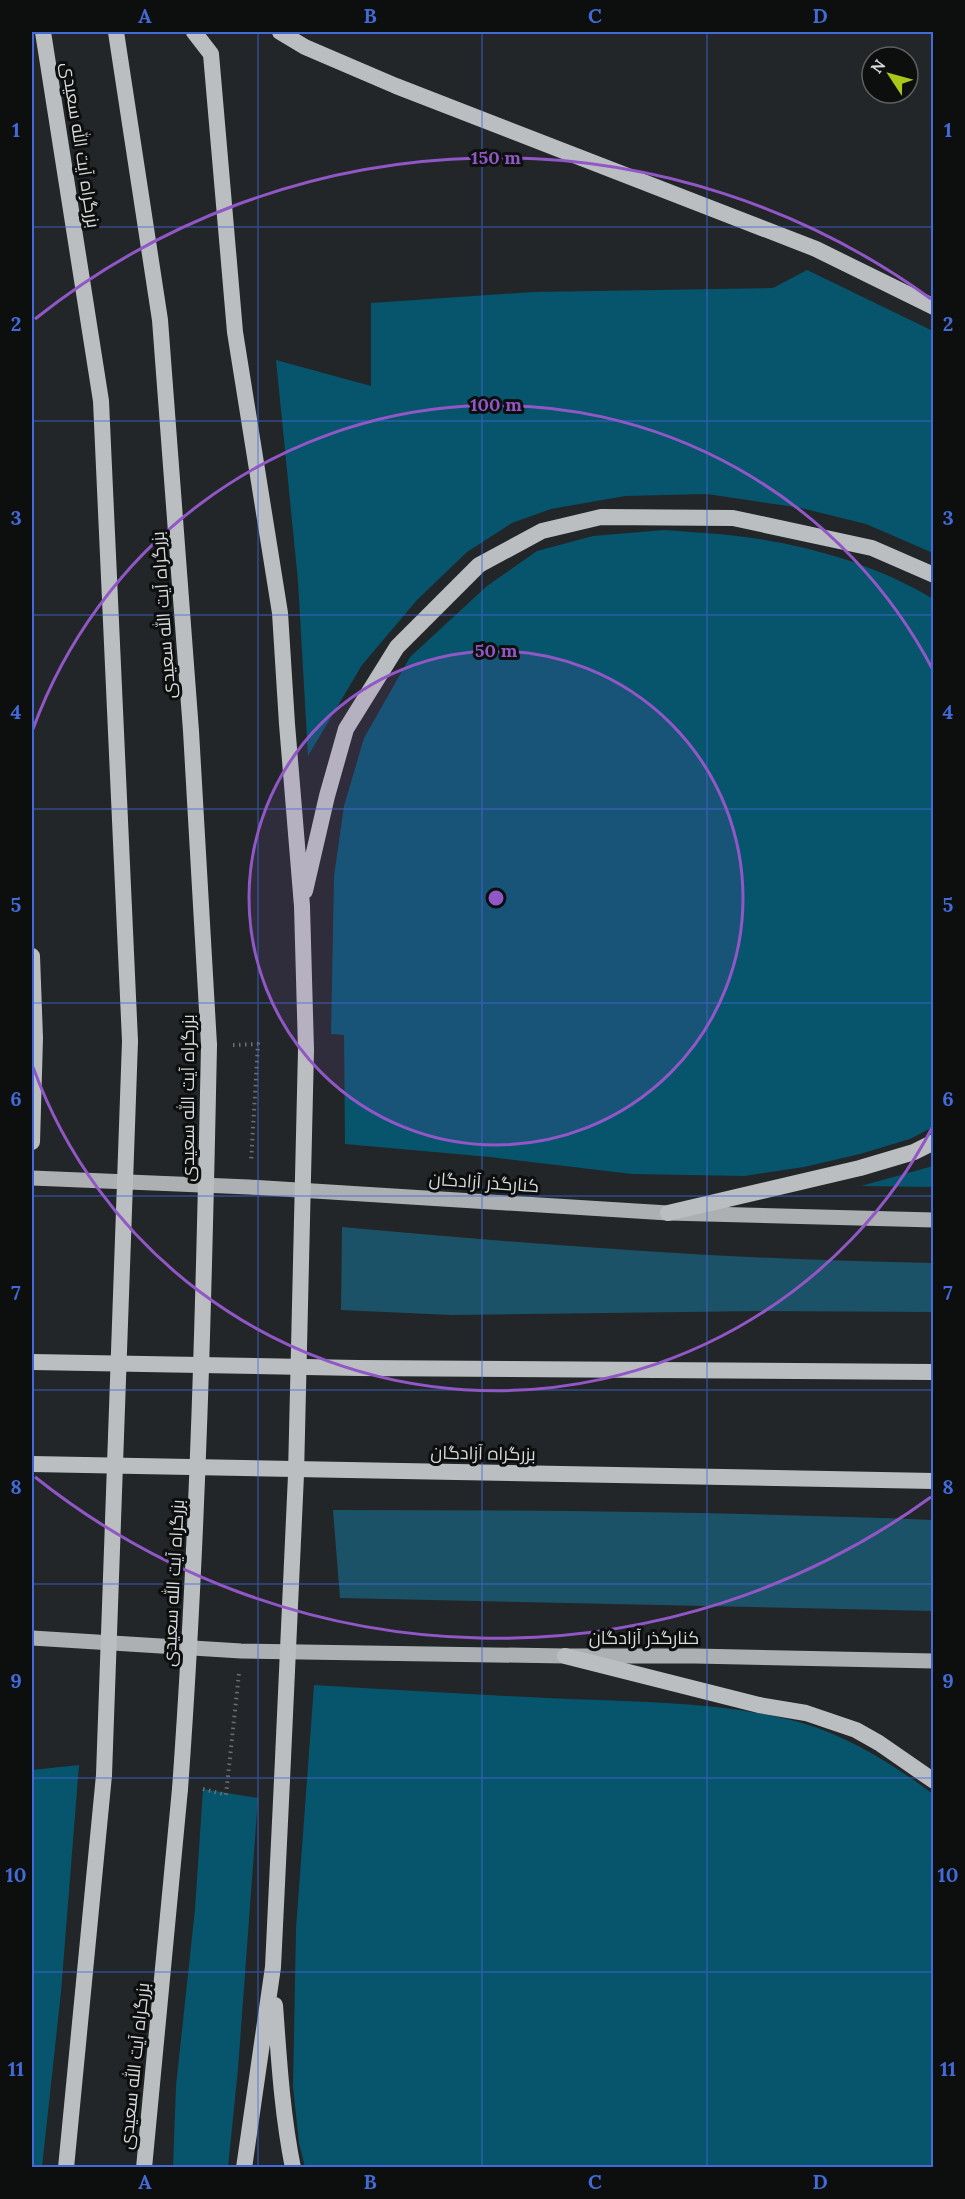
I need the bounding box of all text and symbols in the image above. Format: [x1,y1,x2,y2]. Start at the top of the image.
text: A [138,3,152,28]
text: B [363,3,377,28]
text: C [588,3,602,28]
text: D [812,3,828,28]
north arrow [860,45,920,105]
text: N [866,55,890,77]
street label: بزرگراه آیت الله سعیدی [57,60,105,230]
text: 1 [12,117,20,142]
text: 1 [944,117,952,142]
text: 150 m [471,146,521,169]
text: 2 [11,311,21,336]
text: 2 [943,311,953,336]
text: 100 m [470,393,522,416]
text: 3 [10,505,22,530]
text: 3 [942,505,954,530]
street label: بزرگراه آیت الله سعیدی [146,531,180,699]
text: 50 m [475,639,518,662]
text: 4 [11,699,22,724]
text: 4 [943,699,954,724]
centre of rings [486,888,506,908]
text: 5 [11,892,22,917]
text: 5 [943,892,954,917]
street label: بزرگراه آیت الله سعیدی [176,1014,199,1182]
text: 6 [10,1086,22,1111]
text: 6 [942,1086,954,1111]
street label: کنارگذر آزادگان [428,1167,540,1197]
text: 7 [11,1280,21,1305]
text: 7 [943,1280,953,1305]
street label: بزرگراه آزادگان [430,1441,536,1465]
text: 8 [10,1474,22,1499]
text: 8 [942,1474,954,1499]
street label: بزرگراه آیت الله سعیدی [157,1499,189,1667]
street label: کنارگذر آزادگان [589,1626,699,1649]
text: 9 [10,1668,22,1693]
text: 9 [942,1668,954,1693]
text: 10 [6,1862,26,1887]
text: 10 [938,1862,958,1887]
street label: بزرگراه آیت الله سعیدی [114,1981,154,2151]
text: 11 [8,2056,24,2081]
text: 11 [940,2056,956,2081]
text: A [138,2169,152,2194]
text: B [363,2169,377,2194]
text: C [588,2169,602,2194]
text: D [812,2169,828,2194]

